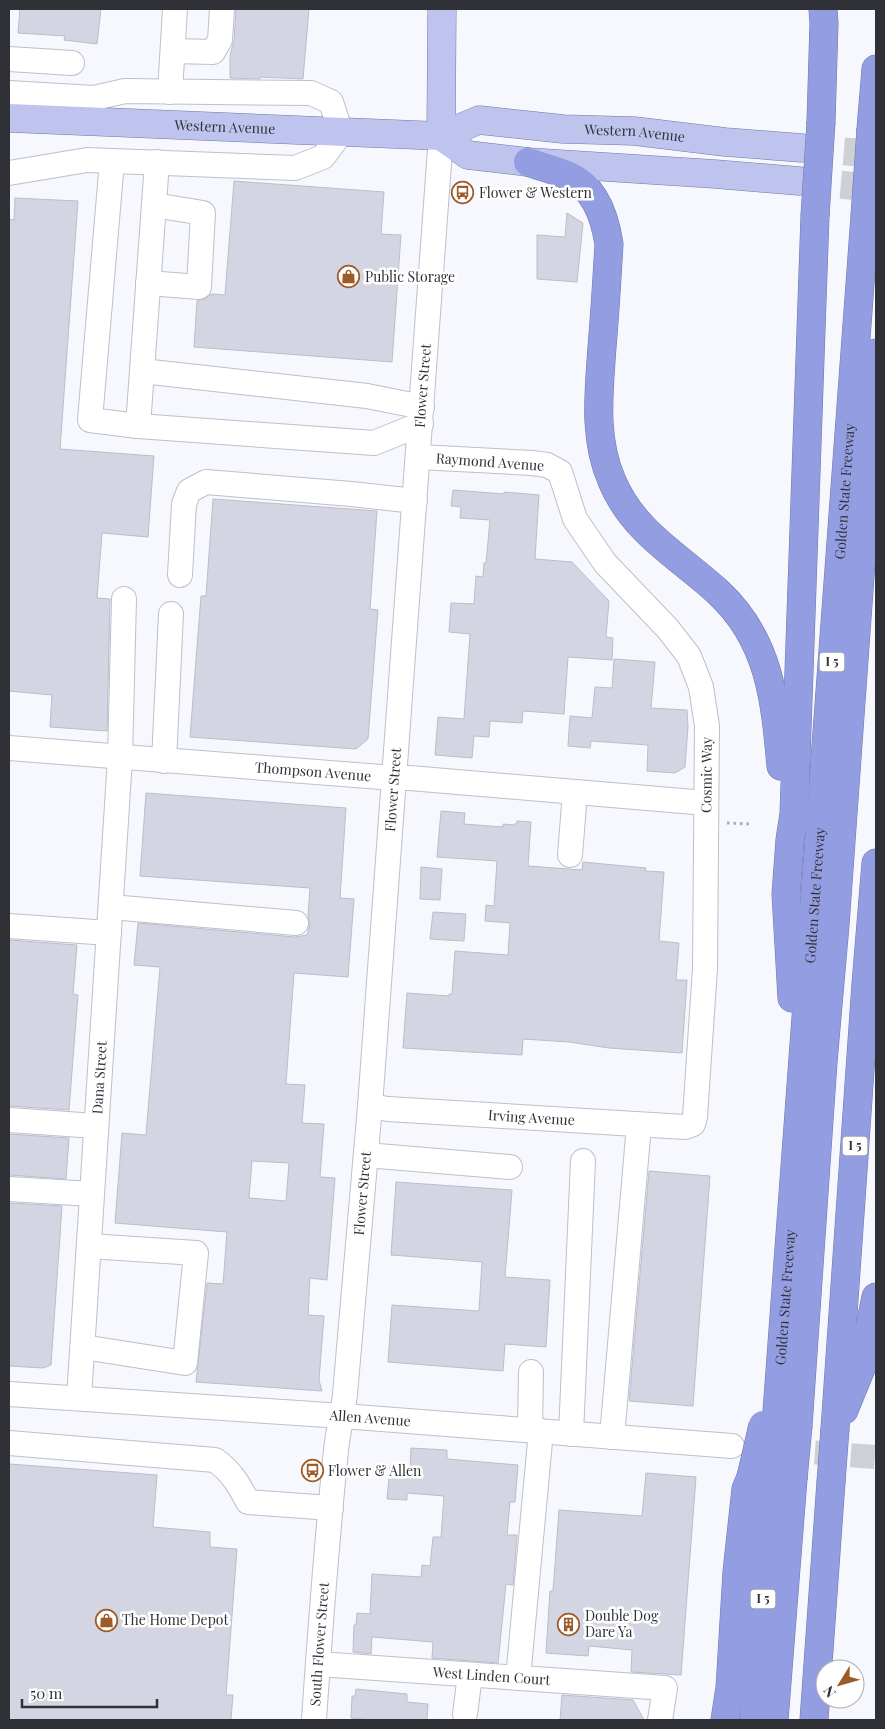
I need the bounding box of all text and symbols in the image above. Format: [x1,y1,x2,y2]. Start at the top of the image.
street label: Western Avenue [173,115,276,138]
street label: Western Avenue [583,120,686,146]
bus stop icon: Flower & Western [451,181,475,205]
place label: Flower & Western [479,183,593,202]
shop icon: Public Storage [337,265,361,289]
place label: Public Storage [365,267,455,286]
street label: Flower Street [410,342,435,428]
street label: Golden State Freeway [830,423,859,560]
street label: Raymond Avenue [435,448,545,475]
road number: I 5 [820,652,844,672]
street label: Cosmic Way [696,737,716,813]
street label: Flower Street [380,746,405,832]
street label: Thompson Avenue [254,757,372,785]
street label: Golden State Freeway [800,827,829,964]
street label: Dana Street [87,1039,111,1115]
street label: Irving Avenue [488,1105,575,1129]
road number: I 5 [842,1136,868,1156]
street label: Flower Street [349,1150,375,1236]
street label: Golden State Freeway [770,1229,799,1366]
street label: Allen Avenue [328,1405,412,1430]
bus stop icon: Flower & Allen [300,1459,324,1483]
place label: Flower & Allen [328,1461,422,1480]
street label: South Flower Street [305,1580,333,1707]
road number: I 5 [750,1590,776,1608]
place label: Double Dog Dare Ya [585,1606,659,1641]
shop icon: The Home Depot [94,1608,118,1632]
place label: The Home Depot [122,1610,229,1629]
building icon: Double Dog Dare Ya [557,1612,581,1636]
north arrow [815,1659,865,1709]
street label: West Linden Court [431,1662,552,1689]
scale bar [22,1676,158,1708]
text: N [819,1682,840,1702]
text: 50 m [30,1683,63,1703]

